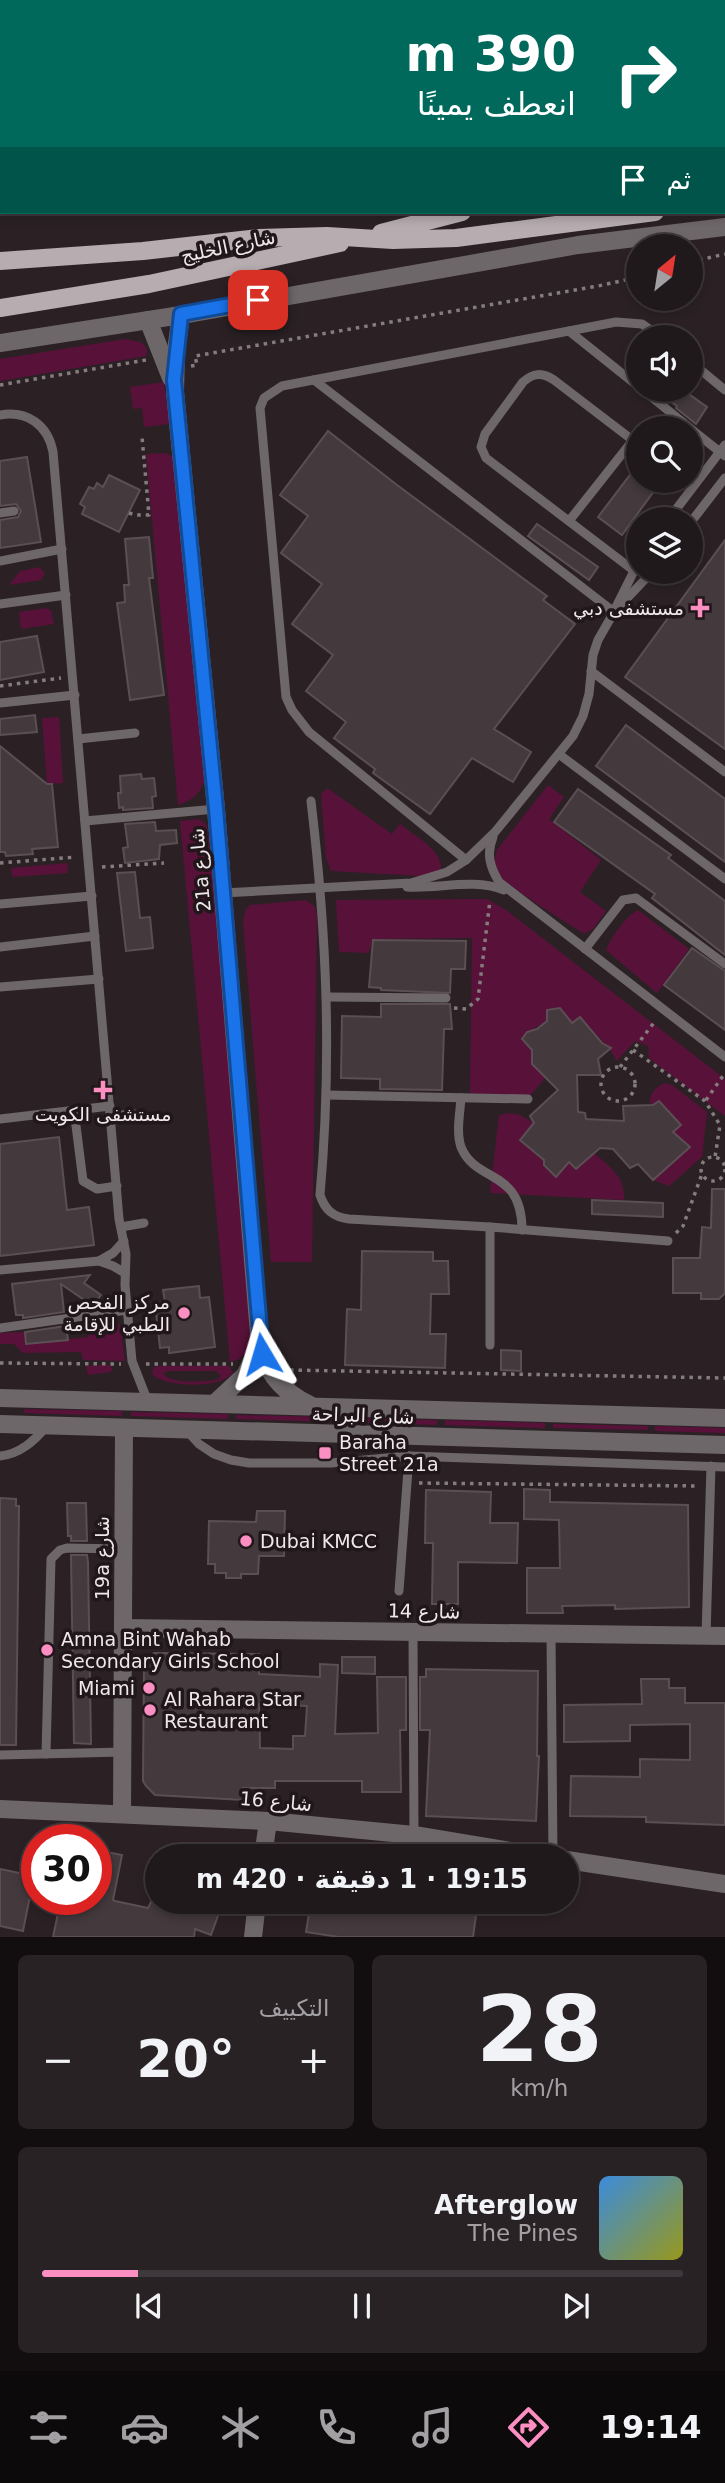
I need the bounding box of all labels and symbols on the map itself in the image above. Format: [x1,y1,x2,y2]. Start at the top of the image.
street label: شارع الخليج [179,225,277,268]
north arrow [626,234,704,312]
pin [228,270,288,330]
place label: مستشفى دبي [573,597,684,620]
marker: مستشفى دبي [690,598,710,618]
street label: 21a شارع [185,827,216,913]
marker: مستشفى الكويت [93,1080,113,1100]
place label: مستشفى الكويت [35,1103,171,1126]
place label: مركز الفحص الطبي للإقامة [63,1291,170,1336]
marker: مركز الفحص الطبي للإقامة [176,1305,192,1321]
position arrow [225,1317,299,1391]
street label: شارع البراحة [311,1402,415,1429]
place label: Baraha Street 21a [339,1431,439,1475]
marker: Baraha Street 21a [317,1445,333,1461]
street label: 19a شارع [91,1516,114,1600]
place label: Dubai KMCC [260,1530,377,1552]
marker: Dubai KMCC [238,1533,254,1549]
street label: شارع 14 [388,1599,460,1624]
place label: Amna Bint Wahab Secondary Girls School [61,1628,280,1672]
marker: Amna Bint Wahab Secondary Girls School [39,1642,55,1658]
place label: Miami [78,1677,135,1699]
marker: Miami [141,1680,157,1696]
place label: Al Rahara Star Restaurant [164,1688,301,1732]
marker: Al Rahara Star Restaurant [142,1702,158,1718]
street label: شارع 16 [239,1787,313,1816]
speed limit sign: 30 [21,1824,112,1915]

